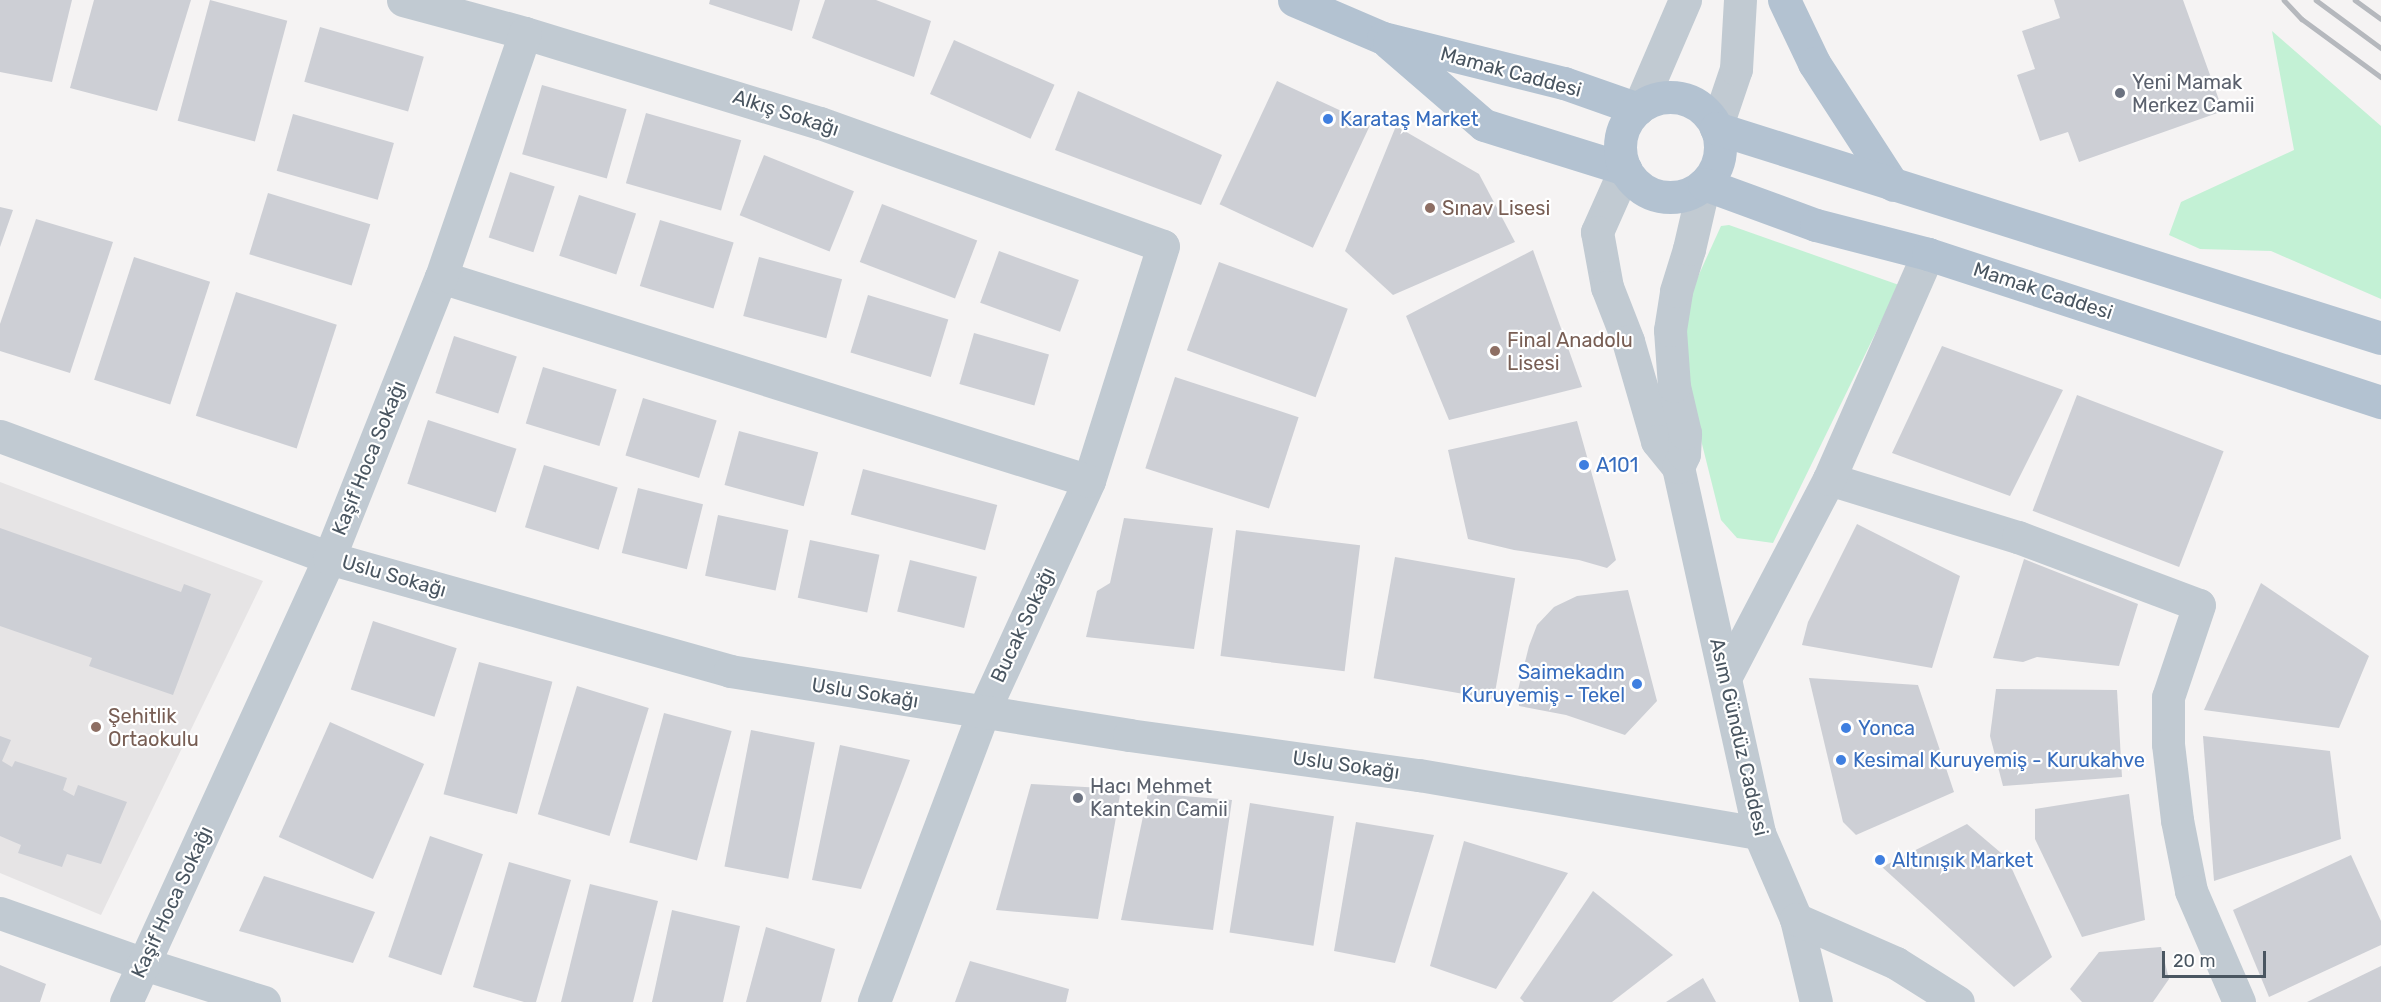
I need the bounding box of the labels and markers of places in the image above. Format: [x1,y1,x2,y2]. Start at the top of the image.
place label: Yeni Mamak Merkez Camii [2132,70,2255,117]
marker: Yeni Mamak Merkez Camii [2113,86,2127,100]
place label: Karataş Market [1340,107,1479,131]
marker: Karataş Market [1321,112,1335,126]
place label: Sınav Lisesi [1442,196,1551,220]
marker: Sınav Lisesi [1423,201,1437,215]
place label: Final Anadolu Lisesi [1507,328,1633,375]
marker: Final Anadolu Lisesi [1488,344,1502,358]
place label: A101 [1596,453,1638,477]
marker: A101 [1577,458,1591,472]
place label: Saimekadın Kuruyemiş - Tekel [1461,660,1625,707]
marker: Saimekadın Kuruyemiş - Tekel [1630,677,1644,691]
place label: Şehitlik Ortaokulu [108,704,199,751]
place label: Yonca [1858,716,1915,740]
marker: Şehitlik Ortaokulu [89,720,103,734]
marker: Yonca [1839,721,1853,735]
place label: Kesimal Kuruyemiş - Kurukahve [1853,748,2145,772]
marker: Kesimal Kuruyemiş - Kurukahve [1834,753,1848,767]
place label: Hacı Mehmet Kantekin Camii [1090,774,1228,821]
marker: Hacı Mehmet Kantekin Camii [1071,791,1085,805]
place label: Altınışık Market [1892,848,2033,872]
marker: Altınışık Market [1873,853,1887,867]

